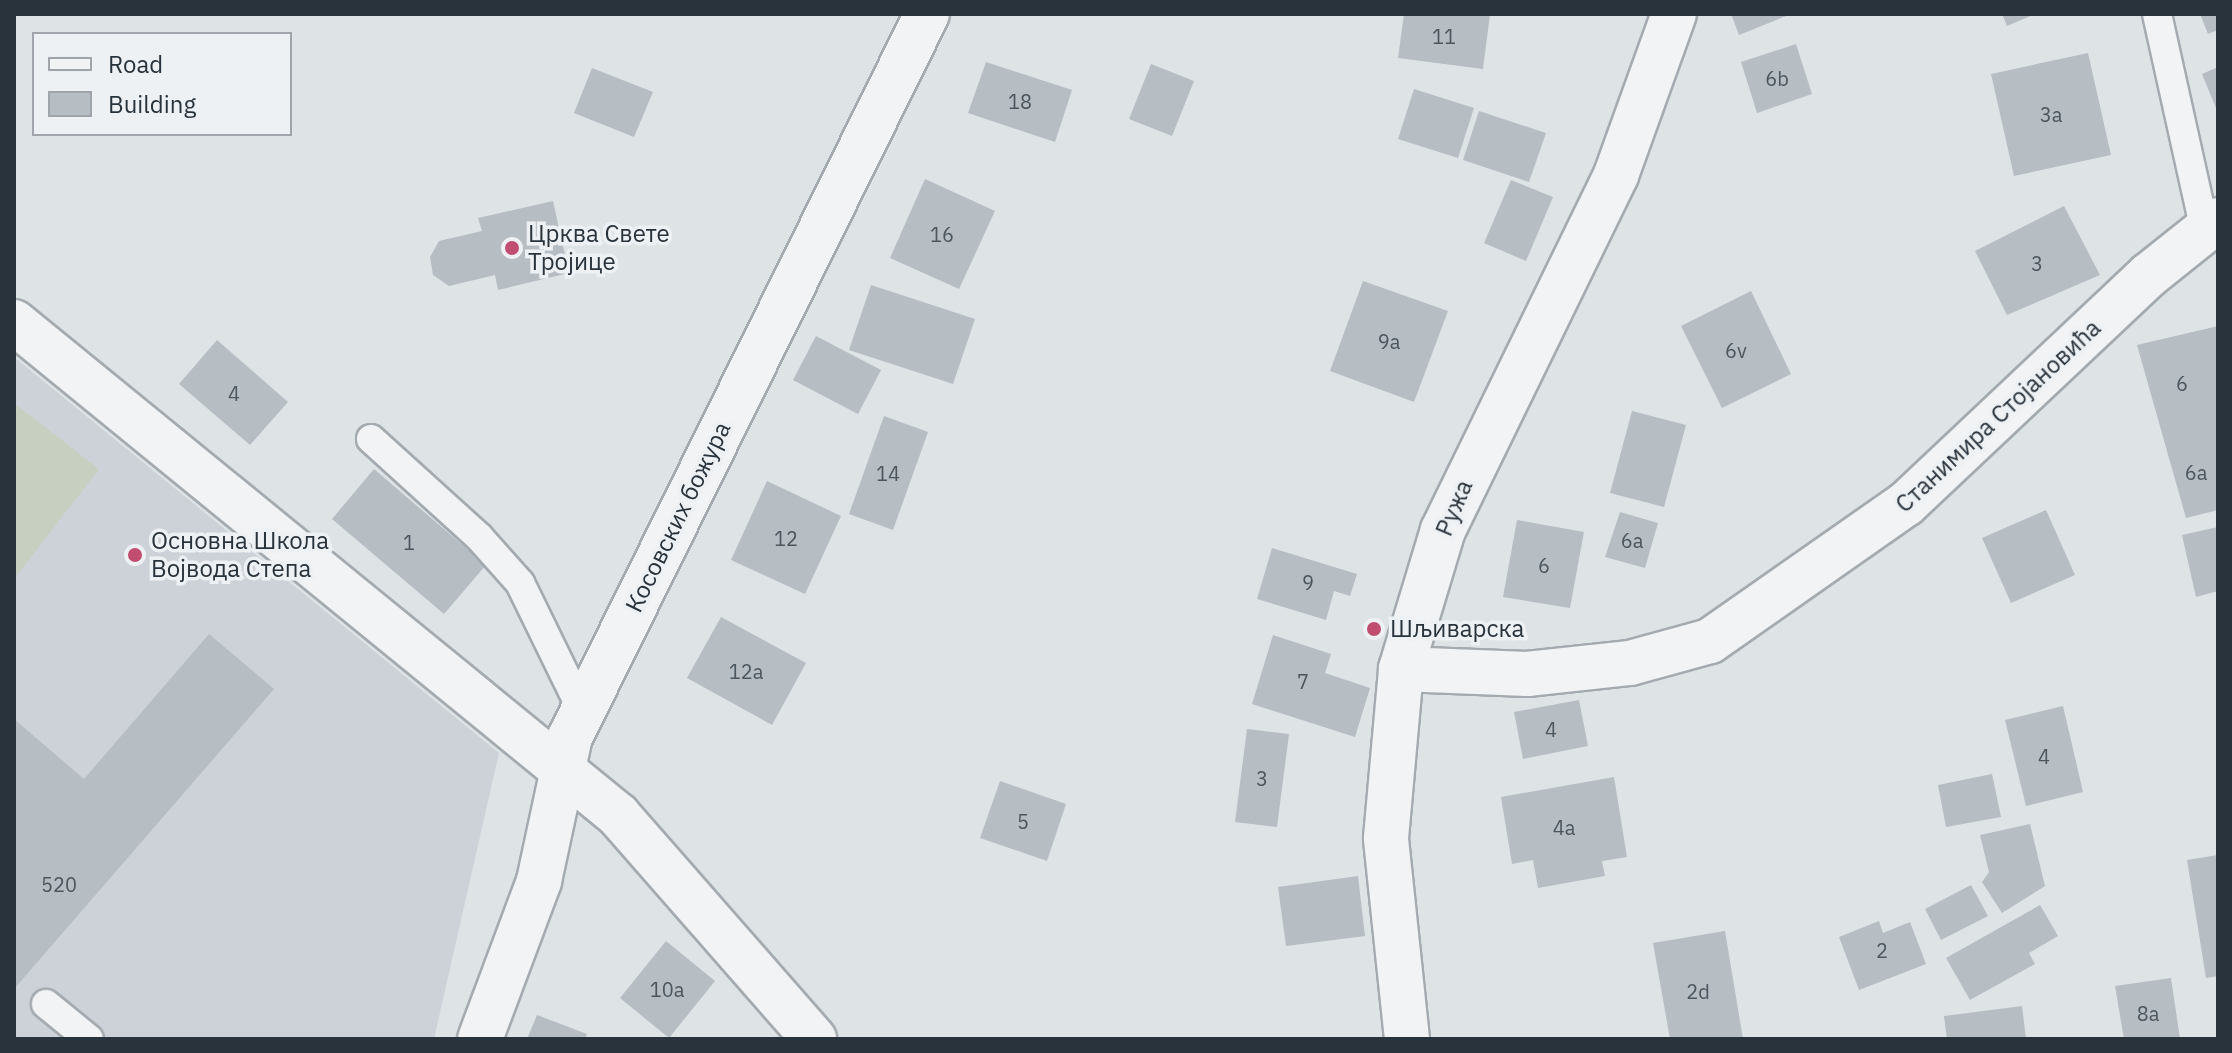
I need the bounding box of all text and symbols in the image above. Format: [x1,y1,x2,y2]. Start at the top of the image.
house number: 11 [1432,24,1456,48]
legend [32,32,292,136]
text: Road [108,48,163,80]
house number: 6b [1765,66,1789,90]
text: Building [108,88,196,120]
house number: 18 [1008,89,1032,113]
house number: 3a [2040,102,2062,126]
place label: Црква Свете Тројице [528,220,670,276]
house number: 16 [930,222,954,246]
marker: Црква Свете Тројице [503,239,521,257]
house number: 3 [2031,251,2043,275]
street label: Станимира Стојановића [1889,313,2107,519]
house number: 9a [1378,329,1400,353]
house number: 6v [1725,338,1747,362]
house number: 6 [2176,371,2188,395]
house number: 4 [228,381,240,405]
street label: Косовских божура [619,417,737,617]
house number: 6a [2185,460,2207,484]
house number: 14 [876,461,900,485]
street label: Ружа [1429,476,1479,540]
house number: 12 [774,526,798,550]
place label: Основна Школа Војвода Степа [151,527,329,583]
house number: 6a [1621,528,1643,552]
house number: 1 [403,530,415,554]
marker: Основна Школа Војвода Степа [126,546,144,564]
house number: 6 [1538,553,1550,577]
house number: 9 [1302,570,1314,594]
place label: Шљиварска [1390,615,1524,643]
marker: Шљиварска [1365,620,1383,638]
house number: 12a [729,659,763,683]
house number: 7 [1297,669,1309,693]
house number: 4 [1545,717,1557,741]
house number: 4 [2038,744,2050,768]
house number: 3 [1256,766,1268,790]
house number: 5 [1017,809,1029,833]
house number: 4a [1553,815,1575,839]
house number: 520 [41,872,77,896]
house number: 2 [1876,938,1888,962]
house number: 10a [650,977,684,1001]
house number: 2d [1686,979,1710,1003]
house number: 8a [2137,1001,2159,1025]

